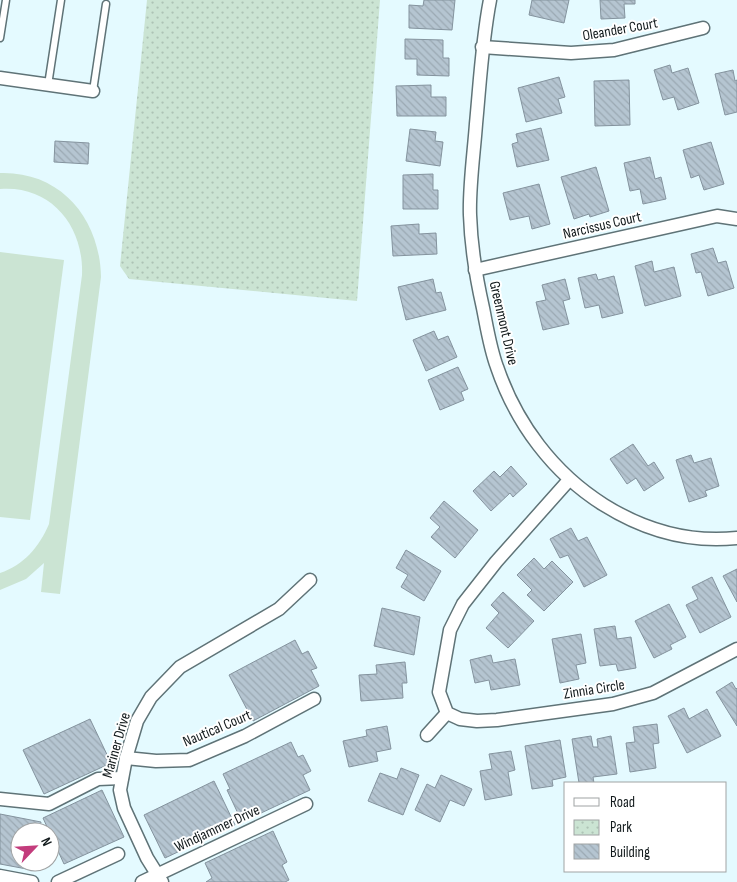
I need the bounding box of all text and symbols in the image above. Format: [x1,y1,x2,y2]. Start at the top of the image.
street label: Oleander Court [581,13,660,45]
street label: Narcissus Court [561,207,643,244]
street label: Greenmont Drive [485,279,522,367]
street label: Zinnia Circle [562,675,626,704]
street label: Nautical Court [180,705,255,751]
street label: Mariner Drive [98,710,135,780]
legend [564,782,727,872]
text: Road [610,793,635,812]
street label: Windjammer Drive [172,800,263,856]
text: Park [610,818,632,837]
north arrow [10,822,60,872]
text: N [37,835,56,849]
text: Building [610,843,650,862]

